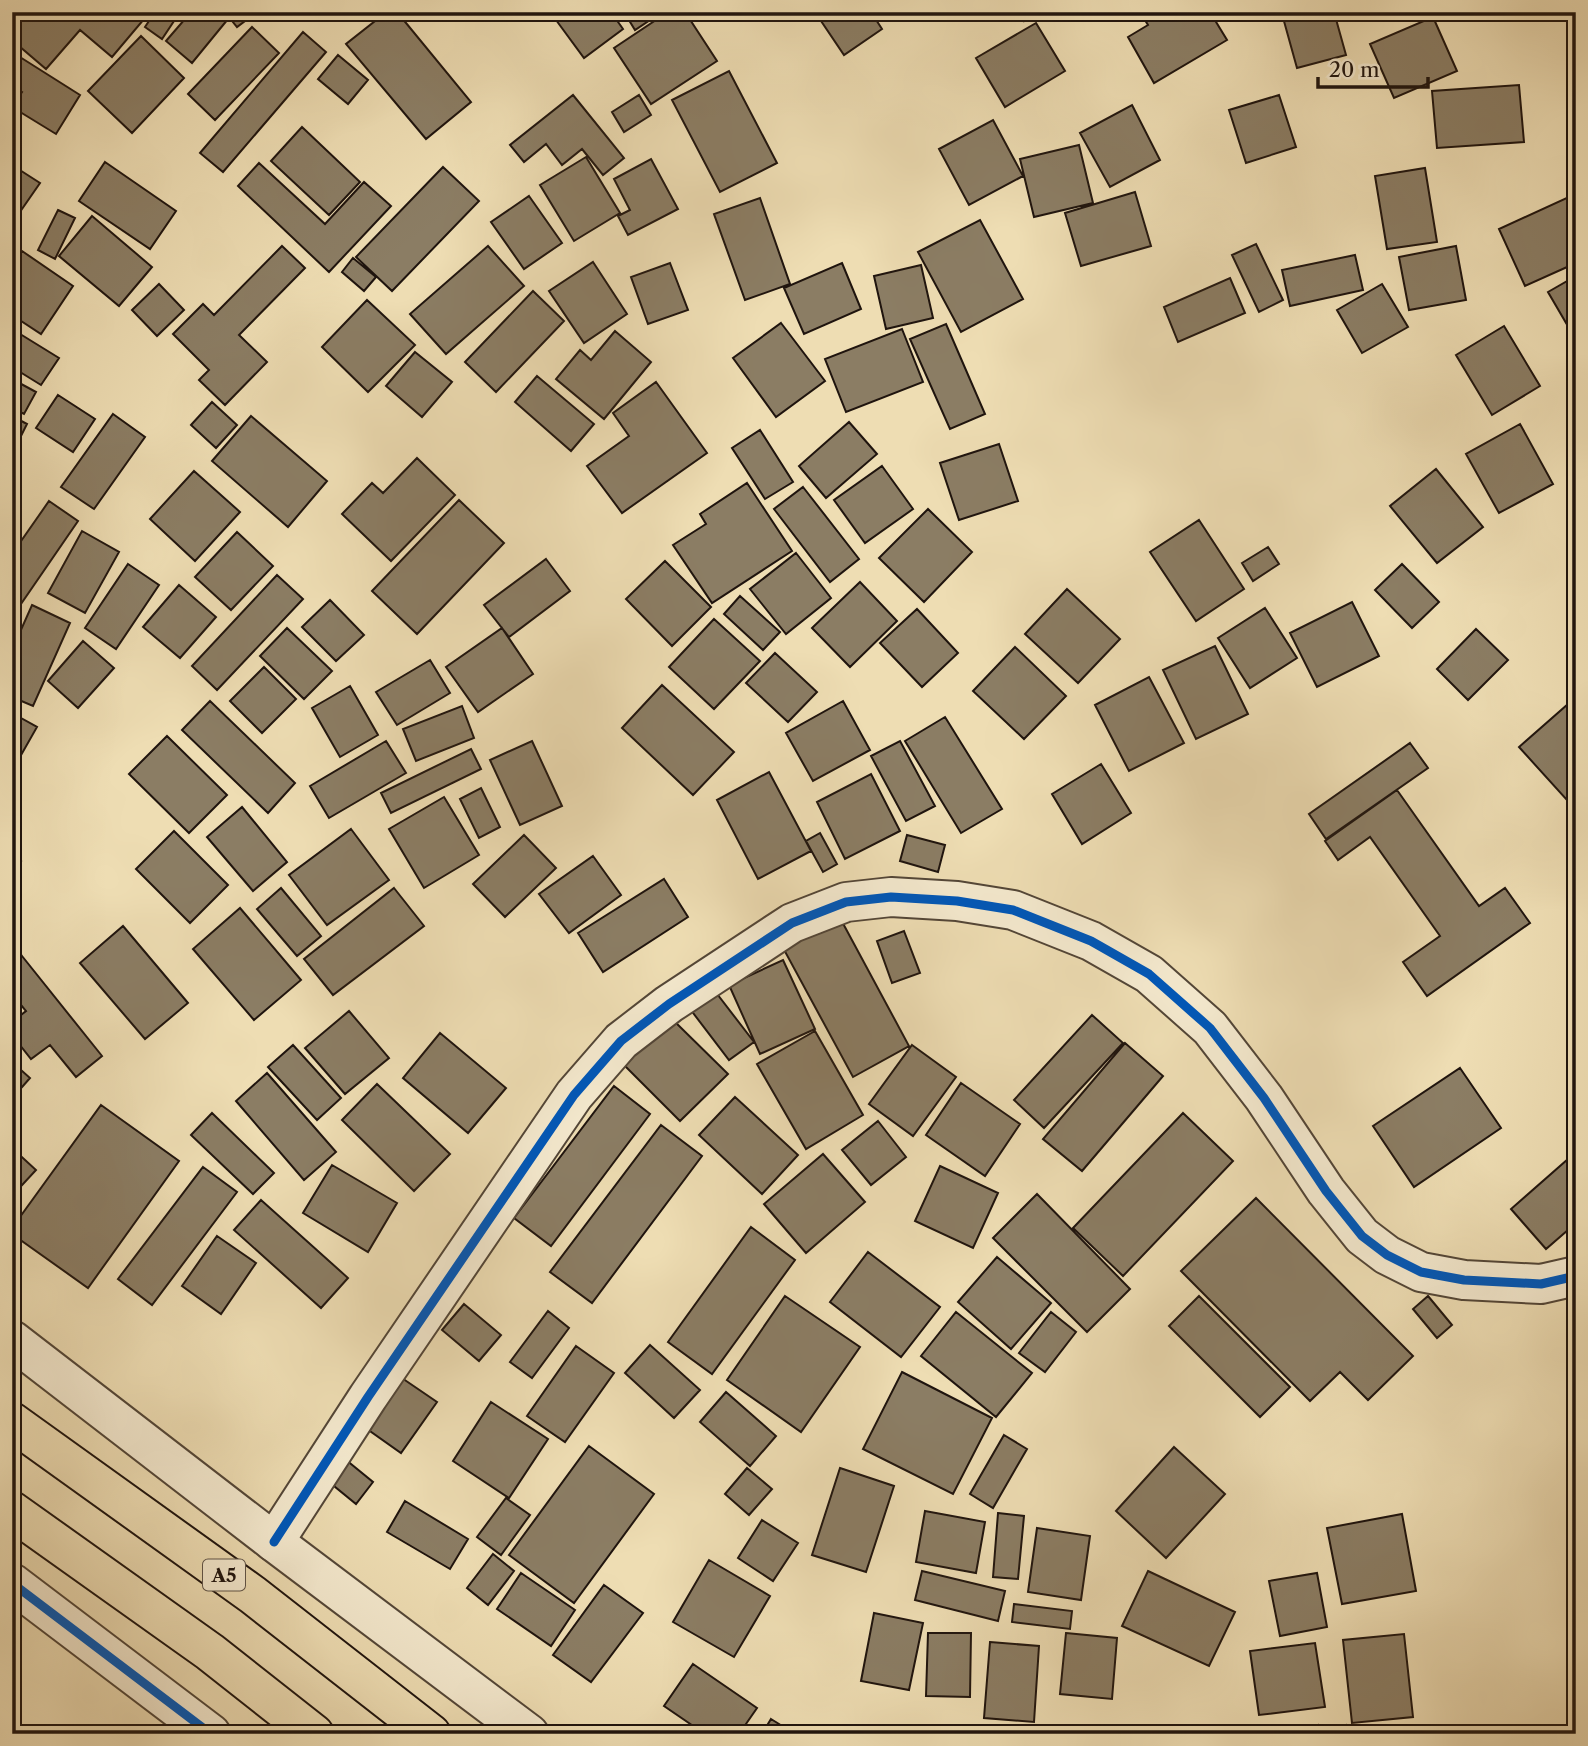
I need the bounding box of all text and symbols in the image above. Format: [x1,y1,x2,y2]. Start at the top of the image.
scale bar [1318,46,1429,90]
text: 20 m [1329,57,1380,82]
road number: A5 [203,1560,245,1590]

